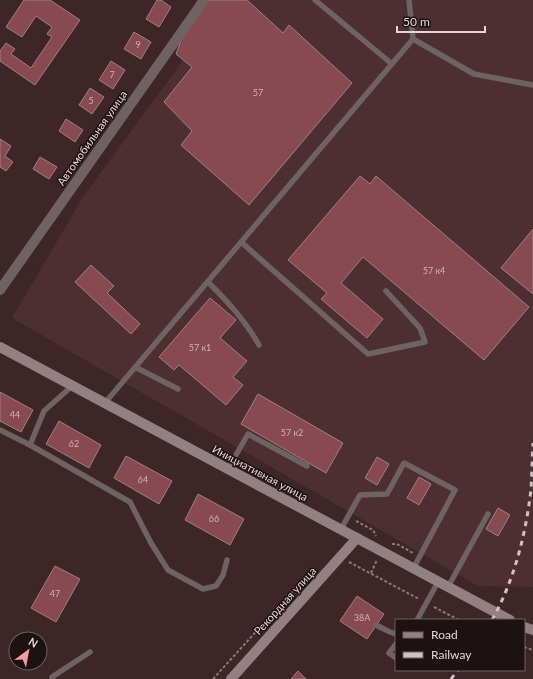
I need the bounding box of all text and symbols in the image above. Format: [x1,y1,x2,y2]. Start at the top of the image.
scale bar [397,8,485,34]
text: 50 m [403,14,430,29]
house number: 9 [135,39,141,50]
house number: 7 [109,69,115,80]
house number: 57 [253,87,263,98]
street label: Автомобильная улица [54,88,129,188]
house number: 5 [88,95,94,106]
house number: 57 к4 [423,265,445,276]
house number: 57 к1 [189,342,211,353]
house number: 44 [10,409,20,420]
house number: 57 к2 [281,427,303,438]
house number: 62 [69,438,79,449]
street label: Инициативная улица [210,442,310,503]
house number: 64 [138,474,148,485]
house number: 66 [209,513,219,524]
street label: Рекордная улица [251,564,318,637]
house number: 47 [50,588,60,599]
house number: 38А [354,612,371,623]
legend [395,619,525,671]
text: Road [431,627,458,642]
north arrow [8,631,48,671]
text: N [27,634,41,650]
text: Railway [431,647,472,662]

